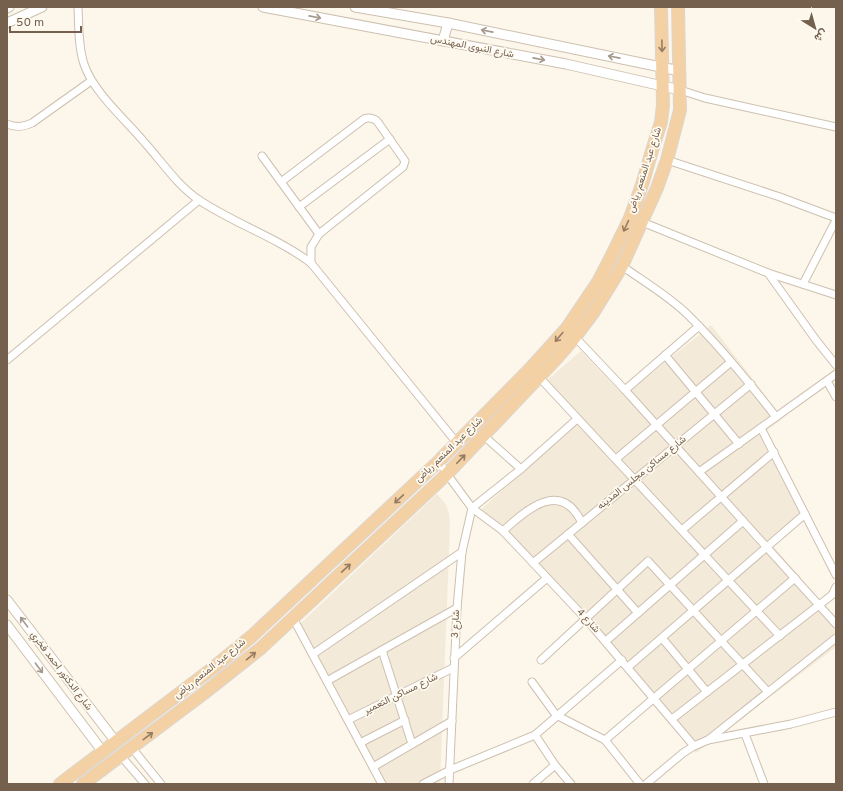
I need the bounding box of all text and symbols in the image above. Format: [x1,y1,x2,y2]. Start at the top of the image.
scale bar [10,8,81,34]
north arrow [795,8,835,48]
one-way arrow [308,13,321,21]
text: 50 m [16,15,44,31]
text: ش [811,26,830,45]
one-way arrow [481,27,494,35]
street label: شارع النبوى المهندس [429,33,515,61]
one-way arrow [659,39,666,52]
one-way arrow [608,53,621,61]
one-way arrow [532,55,545,63]
street label: شارع عبد المنعم رياض [625,125,665,214]
one-way arrow [622,220,629,232]
one-way arrow [554,331,563,342]
street label: شارع عبد المنعم رياض [412,414,486,486]
street label: شارع مساكن مجلس المدينه [595,433,689,513]
one-way arrow [456,454,466,464]
one-way arrow [394,494,404,504]
one-way arrow [341,563,351,573]
street label: شارع 4 [573,606,603,636]
street label: شارع 3 [449,609,463,639]
one-way arrow [20,617,28,628]
street label: شارع الدكتور احمد فخري [26,629,95,714]
street label: شارع عبد المنعم رياض [171,636,249,702]
one-way arrow [245,652,256,661]
one-way arrow [35,662,43,673]
street label: شارع مساكن التعمير [361,670,440,718]
one-way arrow [142,732,153,740]

